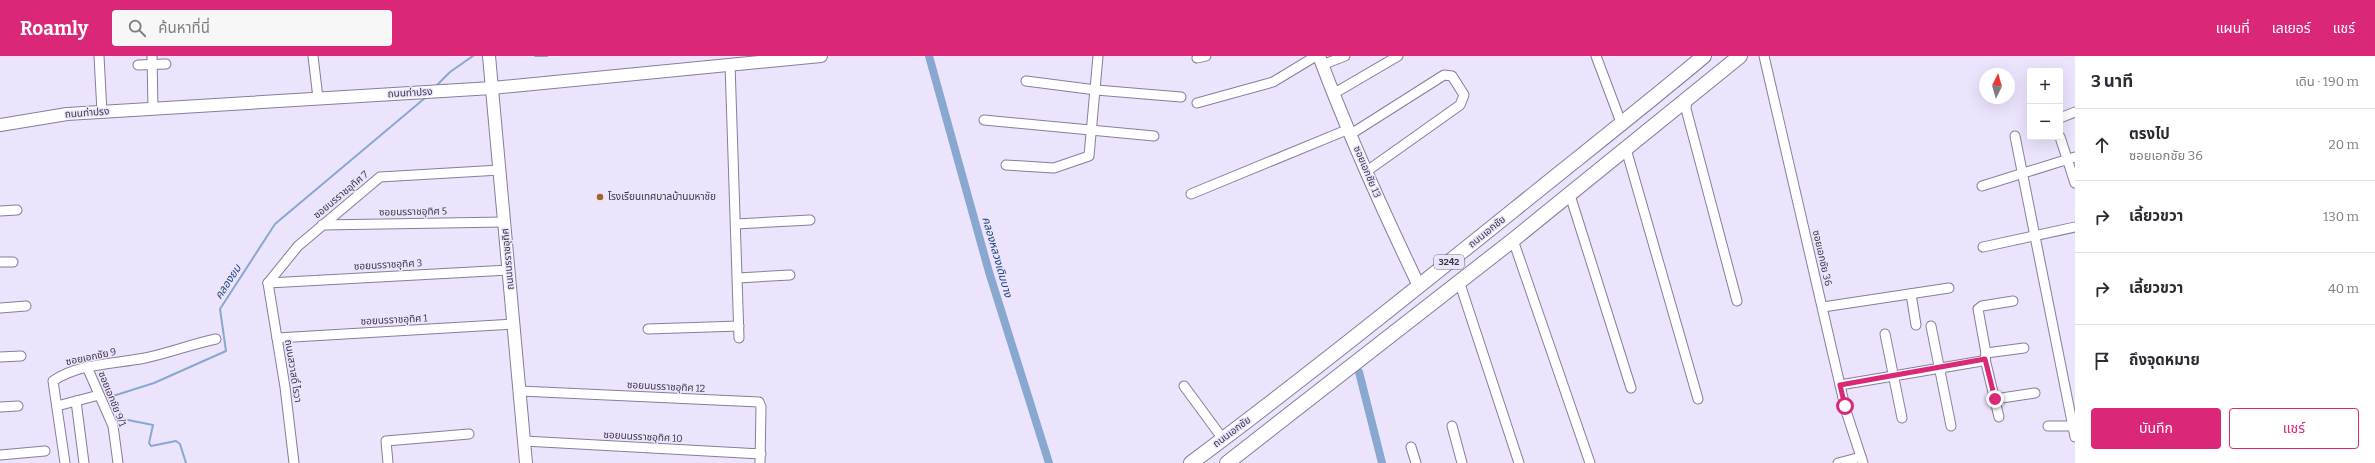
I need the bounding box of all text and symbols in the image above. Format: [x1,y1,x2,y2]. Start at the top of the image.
search box [112,10,392,46]
text: Roamly [20,17,88,40]
icon: search [126,17,148,39]
text: ค้นหาที่นี่ [158,19,210,37]
text: แผนที่ [2216,20,2250,37]
text: เลเยอร์ [2272,20,2311,37]
text: แชร์ [2333,20,2355,37]
north arrow [1979,68,2015,104]
map controls [2027,68,2063,140]
button: + [2027,68,2063,104]
text: 3 นาที [2091,71,2133,92]
text: เดิน · 190 m [2295,74,2359,89]
street label: ถนนท่าปรง [387,85,433,100]
street label: ถนนท่าปรง [64,104,110,121]
button: − [2027,104,2063,140]
text: ตรงไป [2129,125,2170,143]
icon: ahead [2091,134,2113,156]
text: 20 m [2329,137,2359,152]
street label: ซอยเอกชัย 13 [1351,144,1383,200]
text: ซอยเอกชัย 36 [2129,148,2203,163]
street label: ซอยนรราชอุทิศ 7 [311,169,371,221]
place label: โรงเรียนเทศบาลบ้านมหาชัย [608,191,716,203]
marker: โรงเรียนเทศบาลบ้านมหาชัย [595,192,605,202]
street label: ซอยนรราชอุทิศ 5 [379,205,447,219]
icon: right [2091,206,2113,228]
text: เลี้ยวขวา [2129,207,2183,225]
text: 130 m [2323,209,2359,224]
street label: ถนนเอกชัย [1466,213,1508,251]
water label: คลองหลวงเดิมบาง [979,215,1015,300]
street label: ถนนนรราชอุทิศ [499,228,517,290]
street label: ซอยเอกชัย 36 [1810,229,1834,287]
road number: 3242 [1434,255,1464,269]
street label: ซอยนรราชอุทิศ 3 [353,257,423,273]
water label: คลองยม [212,261,245,302]
icon: right [2091,278,2113,300]
text: เลี้ยวขวา [2129,279,2183,297]
text: 40 m [2328,281,2359,296]
street label: ซอยนรราชอุทิศ 1 [360,312,428,328]
street label: ถนนสวาสดิ์ ไรวา [282,339,304,403]
street label: ซอยเอกชัย 9 [65,346,117,368]
icon: arrive [2091,350,2113,372]
text: ถึงจุดหมาย [2129,351,2200,369]
street label: ซอยเอกชัย 9/1 [96,370,128,428]
street label: ซอยนนรราชอุทิศ 12 [627,379,705,395]
route end [1986,390,2004,408]
route start [1836,397,1854,415]
button: บันทึก [2091,408,2221,449]
button: แชร์ [2229,408,2359,449]
street label: ถนนเอกชัย [1211,414,1253,450]
street label: ซอยนนรราชอุทิศ 10 [603,429,683,445]

